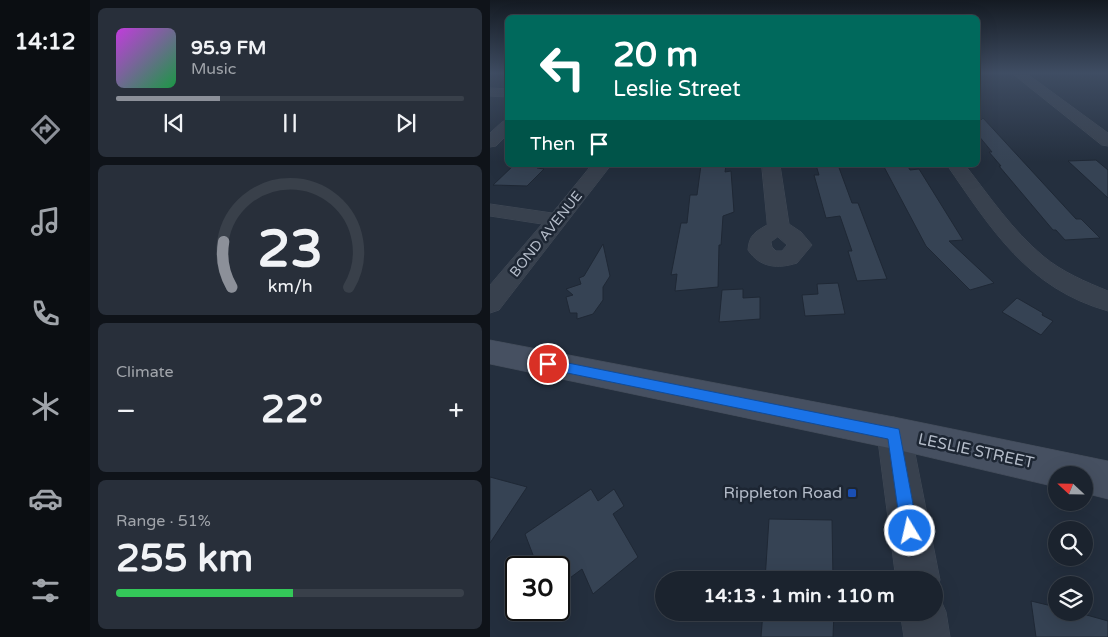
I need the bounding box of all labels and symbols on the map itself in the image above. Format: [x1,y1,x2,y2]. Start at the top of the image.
street label: BOND AVENUE [506,188,586,280]
pin [527,343,569,385]
street label: LESLIE STREET [916,429,1036,473]
north arrow [1048,466,1092,511]
place label: Rippleton Road [724,483,842,503]
marker: Rippleton Road [846,487,858,499]
position arrow [883,504,935,556]
speed limit sign: 30 [505,556,570,621]

